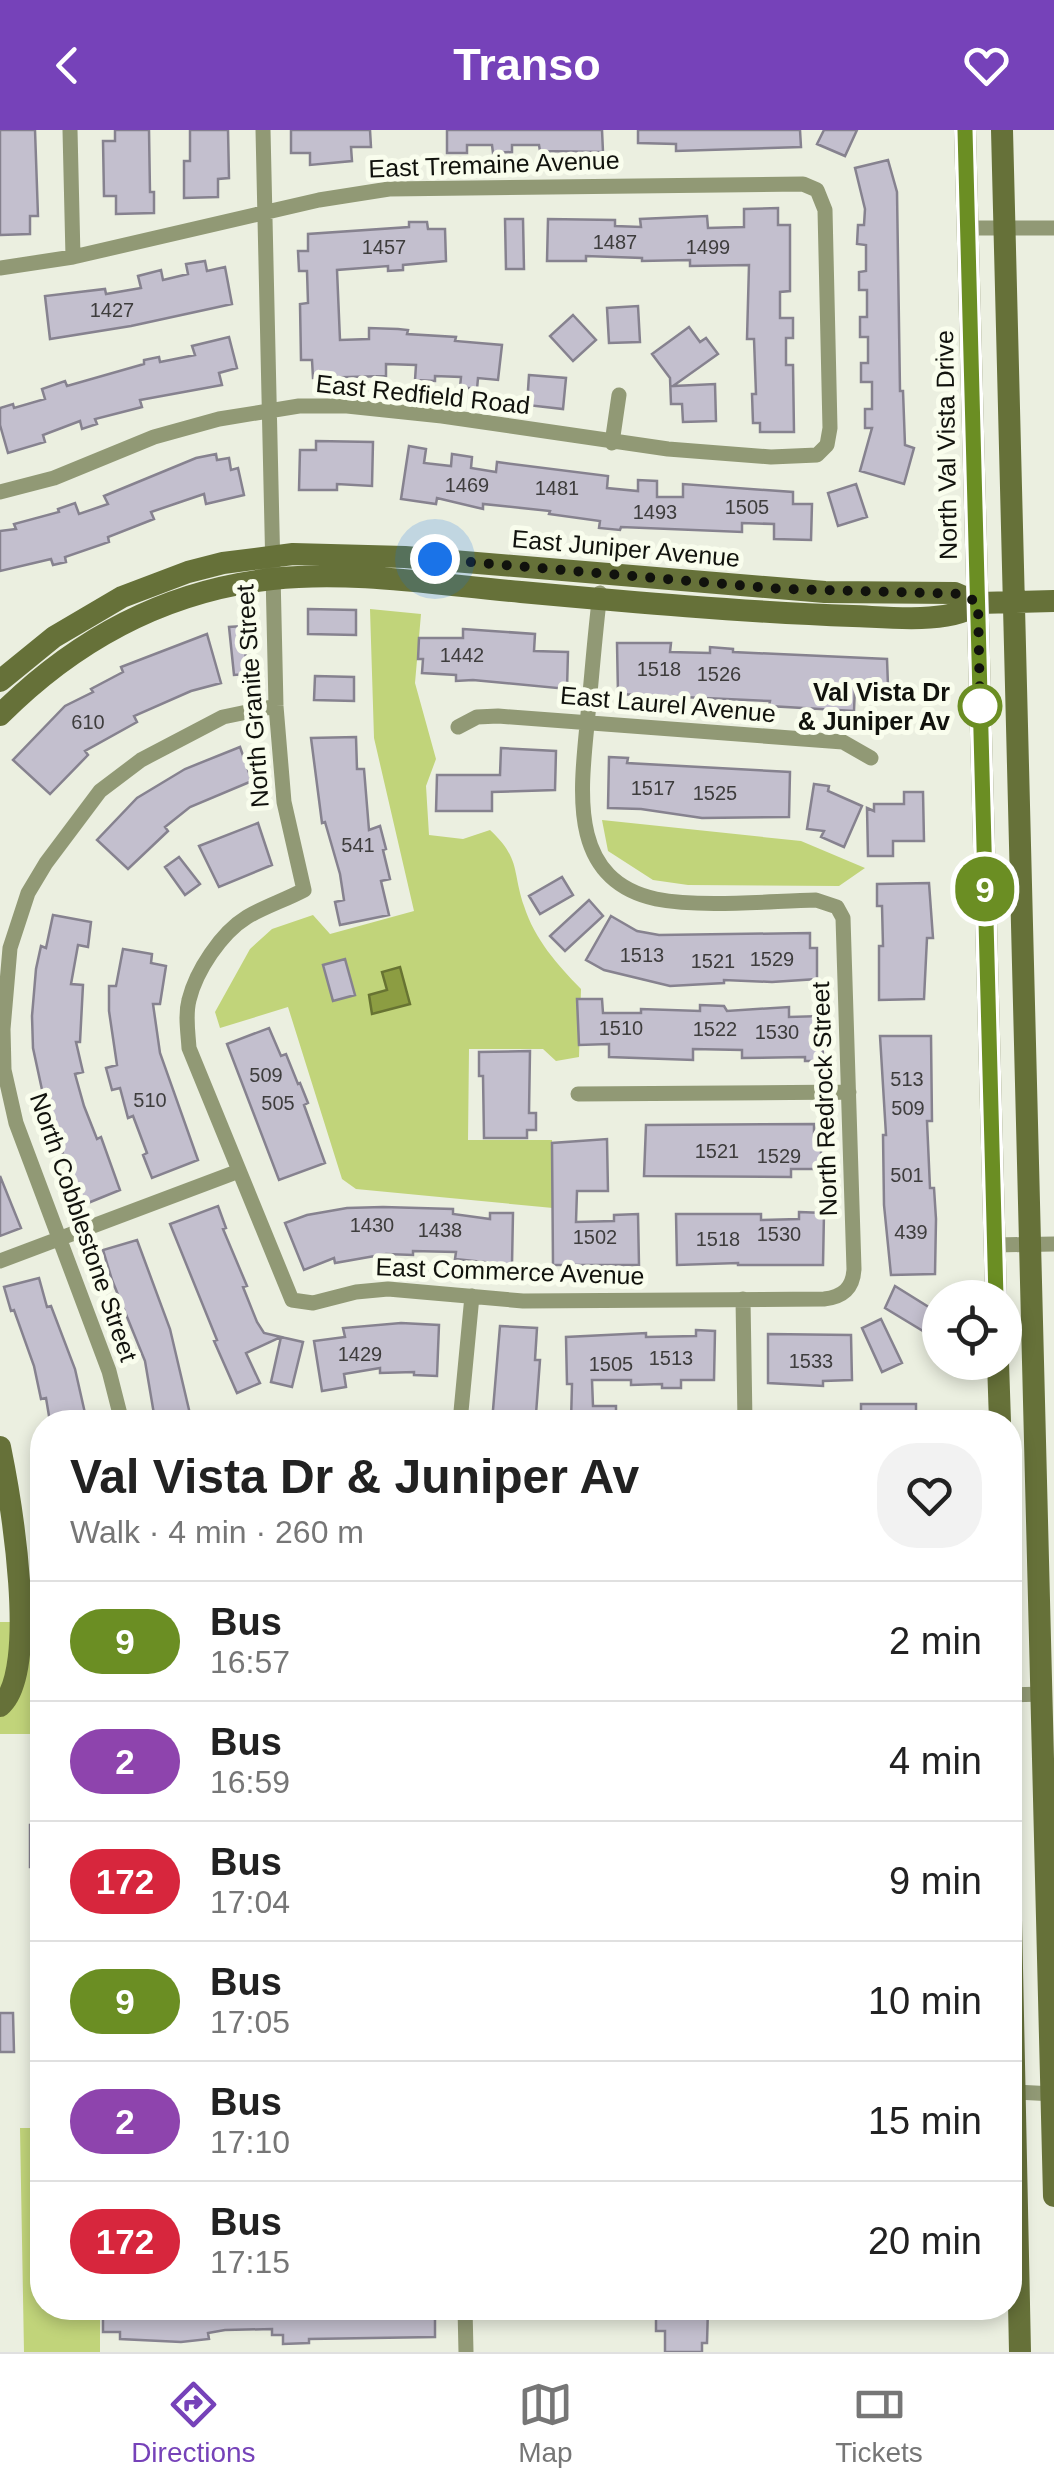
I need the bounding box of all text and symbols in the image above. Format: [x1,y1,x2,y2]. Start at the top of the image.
icon: back [40,38,95,93]
icon: heart [959,38,1014,93]
text: Transo [453,39,601,90]
street label: East Tremaine Avenue [368,146,620,182]
house number: 1487 [593,231,637,253]
house number: 1457 [362,236,406,258]
house number: 1499 [686,236,730,258]
house number: 1427 [90,299,134,321]
street label: North Val Vista Drive [930,330,962,560]
street label: East Redfield Road [314,369,532,419]
house number: 1469 [445,474,489,496]
house number: 1481 [535,477,579,499]
house number: 1505 [725,496,769,518]
house number: 1493 [633,501,677,523]
street label: East Juniper Avenue [511,524,741,572]
your location [410,534,460,584]
street label: North Granite Street [230,583,274,809]
house number: 1442 [440,644,484,666]
house number: 1518 [637,658,681,680]
house number: 1526 [697,663,741,685]
place label: Val Vista Dr & Juniper Av [798,678,950,735]
street label: East Laurel Avenue [559,681,777,727]
marker: Val Vista Dr & Juniper Av [959,685,1001,727]
house number: 610 [71,711,105,733]
house number: 1517 [631,777,675,799]
house number: 1525 [693,782,737,804]
house number: 541 [341,834,375,856]
line badge: 9 [952,856,1018,922]
text: 9 [975,870,995,909]
house number: 1513 [620,944,664,966]
house number: 1529 [750,948,794,970]
house number: 1521 [691,950,735,972]
street label: North Redrock Street [806,981,842,1217]
house number: 1510 [599,1017,643,1039]
house number: 1522 [693,1018,737,1040]
house number: 1530 [755,1021,799,1043]
house number: 509 [249,1064,283,1086]
house number: 513 [890,1068,924,1090]
street label: North Cobblestone Street [25,1089,143,1365]
house number: 510 [133,1089,167,1111]
house number: 505 [261,1092,295,1114]
house number: 509 [891,1097,925,1119]
house number: 1521 [695,1140,739,1162]
house number: 1529 [757,1145,801,1167]
house number: 501 [890,1164,924,1186]
house number: 1430 [350,1214,394,1236]
house number: 1438 [418,1219,462,1241]
house number: 439 [894,1221,928,1243]
house number: 1530 [757,1223,801,1245]
house number: 1502 [573,1226,617,1248]
house number: 1518 [696,1228,740,1250]
street label: East Commerce Avenue [375,1252,645,1290]
map controls [922,1280,1022,1380]
button: locate [922,1280,1022,1380]
house number: 1429 [338,1343,382,1365]
house number: 1513 [649,1347,693,1369]
house number: 1533 [789,1350,833,1372]
house number: 1505 [589,1353,633,1375]
button: heart [877,1443,982,1548]
text: Val Vista Dr & Juniper Av [70,1450,639,1503]
text: Walk · 4 min · 260 m [70,1514,364,1550]
text: Bus [210,1601,282,1643]
text: 2 min [889,1620,982,1662]
text: 9 [115,1622,135,1661]
text: 16:57 [210,1644,290,1680]
text: Bus [210,1721,282,1763]
text: 4 min [889,1740,982,1782]
text: 2 [115,1742,135,1781]
text: 16:59 [210,1764,290,1800]
text: Bus [210,1841,282,1883]
text: 9 min [889,1860,982,1902]
text: 172 [96,1862,154,1901]
text: 17:04 [210,1884,290,1920]
text: Bus [210,1961,282,2003]
text: 10 min [868,1980,982,2022]
text: 9 [115,1982,135,2021]
text: 17:05 [210,2004,290,2040]
text: Bus [210,2081,282,2123]
text: 15 min [868,2100,982,2142]
text: 2 [115,2102,135,2141]
text: 17:10 [210,2124,290,2160]
text: Bus [210,2201,282,2243]
text: 20 min [868,2220,982,2262]
text: 172 [96,2222,154,2261]
text: 17:15 [210,2244,290,2280]
tab: Directions [131,2377,256,2469]
tab: Map [518,2377,573,2469]
tab: Tickets [835,2377,923,2469]

